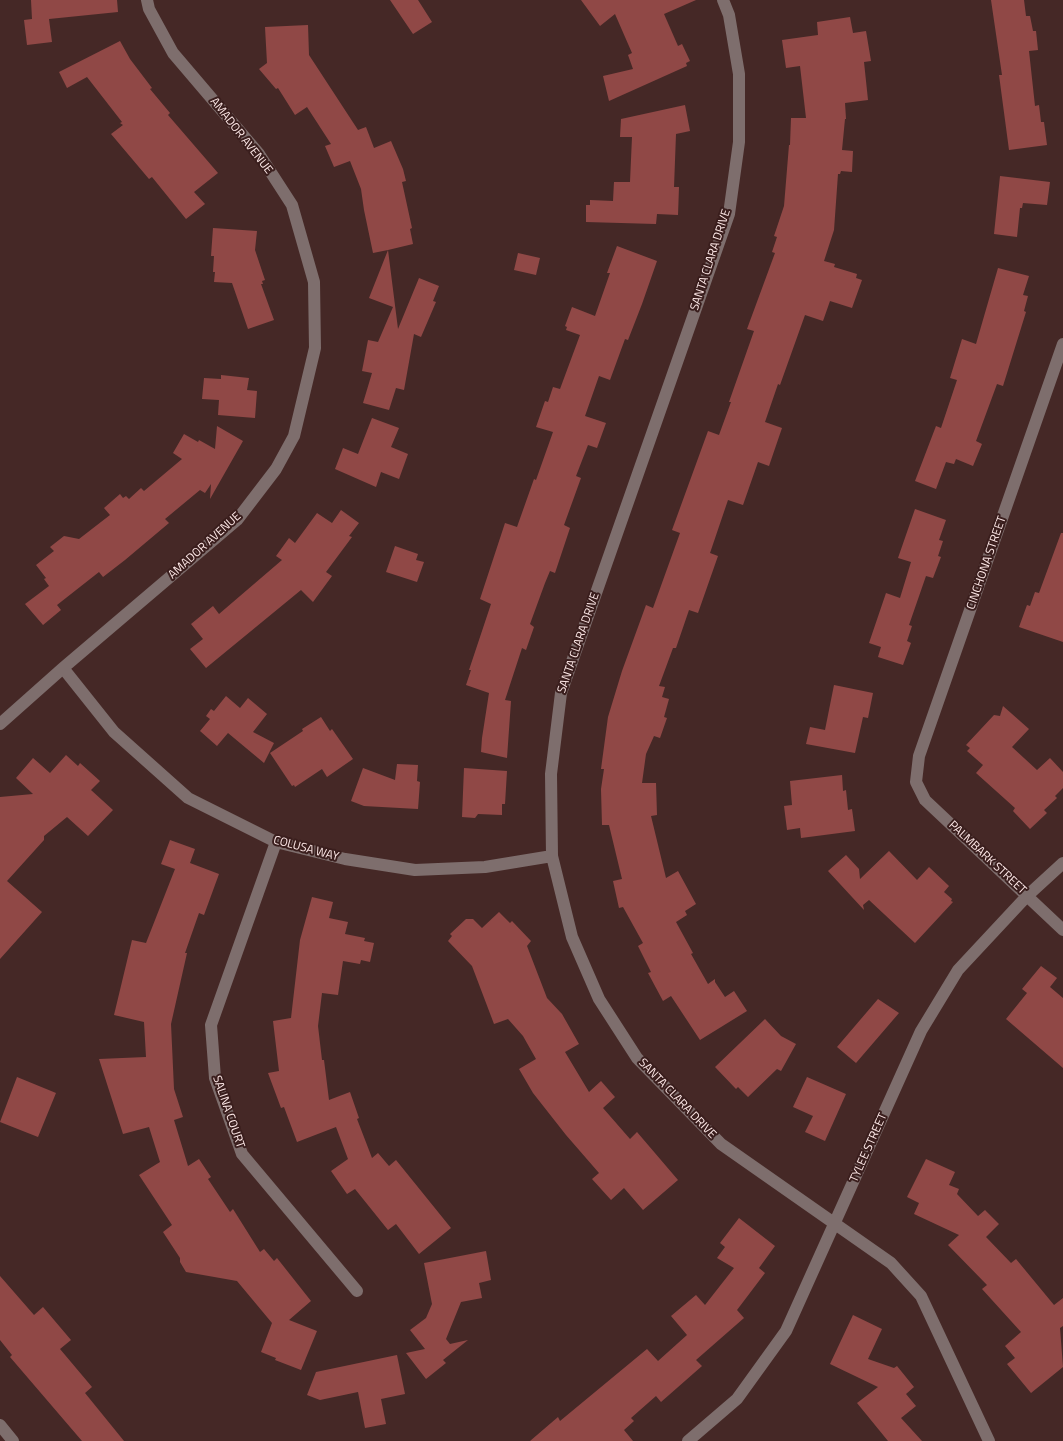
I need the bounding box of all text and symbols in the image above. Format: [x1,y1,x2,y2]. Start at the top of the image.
street label: AMADOR AVENUE [207,95,275,177]
street label: SANTA CLARA DRIVE [688,208,734,312]
street label: AMADOR AVENUE [166,510,244,582]
street label: CINCHONA STREET [964,514,1010,612]
street label: SANTA CLARA DRIVE [555,591,603,695]
street label: PALMBARK STREET [945,818,1029,898]
street label: COLUSA WAY [272,833,340,865]
street label: SANTA CLARA DRIVE [635,1056,719,1142]
street label: SALINA COURT [209,1074,247,1150]
street label: TYLEE STREET [847,1111,891,1185]

